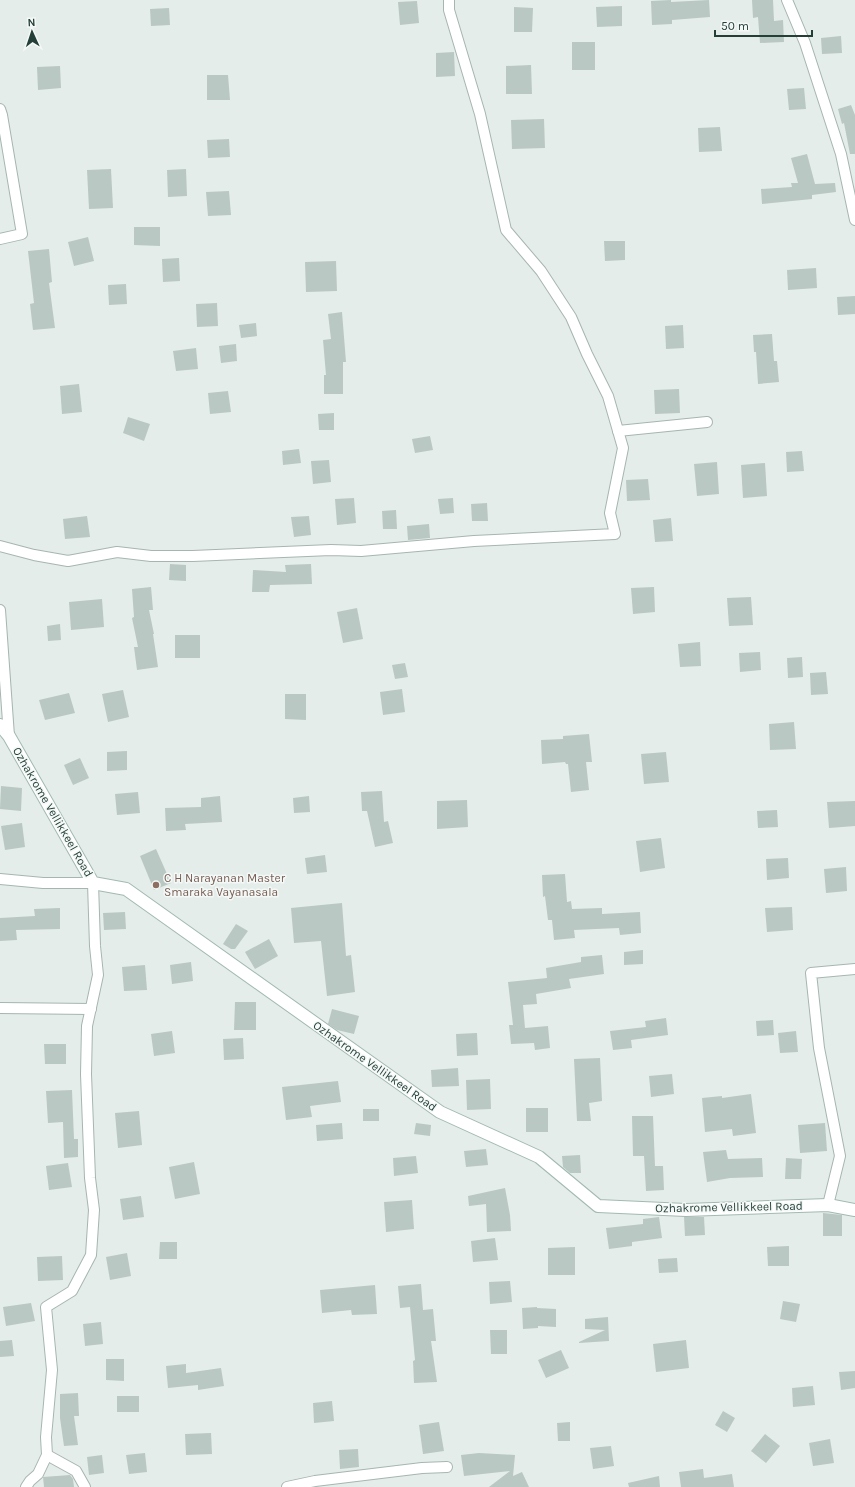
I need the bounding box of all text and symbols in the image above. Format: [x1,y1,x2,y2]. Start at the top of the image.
north arrow [12,12,52,52]
scale bar [715,12,812,38]
text: N [27,16,36,29]
text: 50 m [721,19,749,33]
street label: Ozhakrome Vellikkeel Road [10,745,96,879]
place label: C H Narayanan Master Smaraka Vayanasala [164,871,286,899]
marker: C H Narayanan Master Smaraka Vayanasala [151,880,161,890]
street label: Ozhakrome Vellikkeel Road [310,1018,440,1114]
street label: Ozhakrome Vellikkeel Road [655,1199,803,1215]

